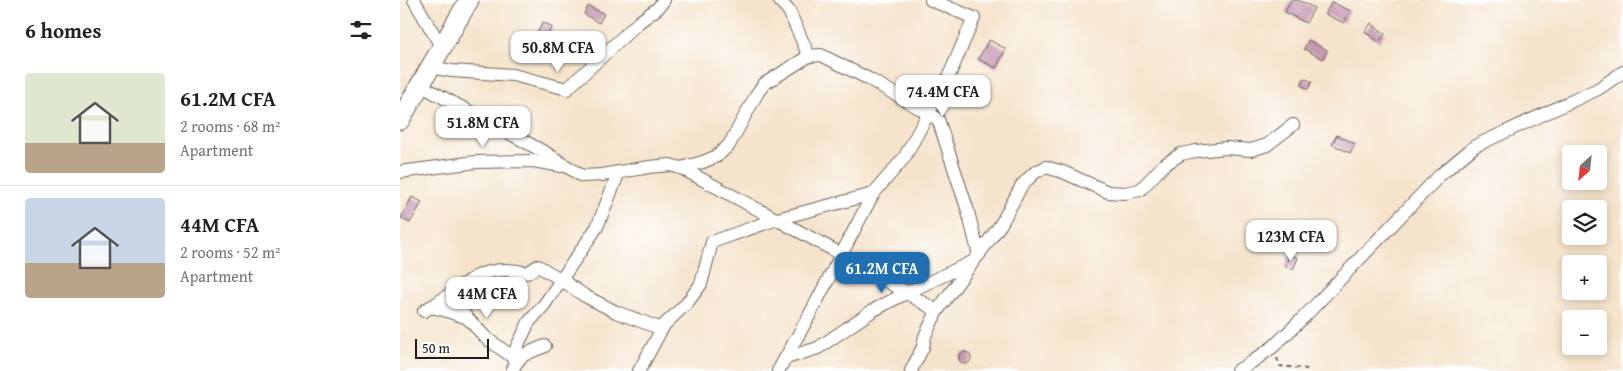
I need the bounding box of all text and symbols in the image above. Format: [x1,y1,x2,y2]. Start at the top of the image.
text: 6 homes [25,15,101,46]
icon: filters [347,16,375,44]
pin: 50.8M CFA [501,30,615,73]
text: 50.8M CFA [521,35,595,59]
pin: 74.4M CFA [886,74,1000,117]
text: 74.4M CFA [906,79,980,103]
text: 61.2M CFA [180,83,276,114]
icon: home [65,93,125,153]
pin: 51.8M CFA [426,106,540,148]
text: 51.8M CFA [446,110,520,134]
text: 2 rooms · 68 m² [180,114,280,138]
text: Apartment [180,138,253,162]
north arrow [1562,145,1608,190]
map controls [1562,145,1607,355]
button: layers [1562,200,1607,245]
text: 44M CFA [180,209,259,240]
icon: home [65,218,125,278]
pin: 123M CFA [1239,220,1343,262]
text: 123M CFA [1257,224,1325,248]
text: 2 rooms · 52 m² [180,240,280,264]
pin: 61.2M CFA [825,252,939,294]
button: + [1562,255,1607,300]
text: 61.2M CFA [845,256,919,280]
text: Apartment [180,264,253,288]
pin: 44M CFA [441,276,533,319]
text: 44M CFA [457,281,517,305]
button: − [1562,310,1607,355]
scale bar [415,336,489,359]
text: 50 m [422,338,450,358]

